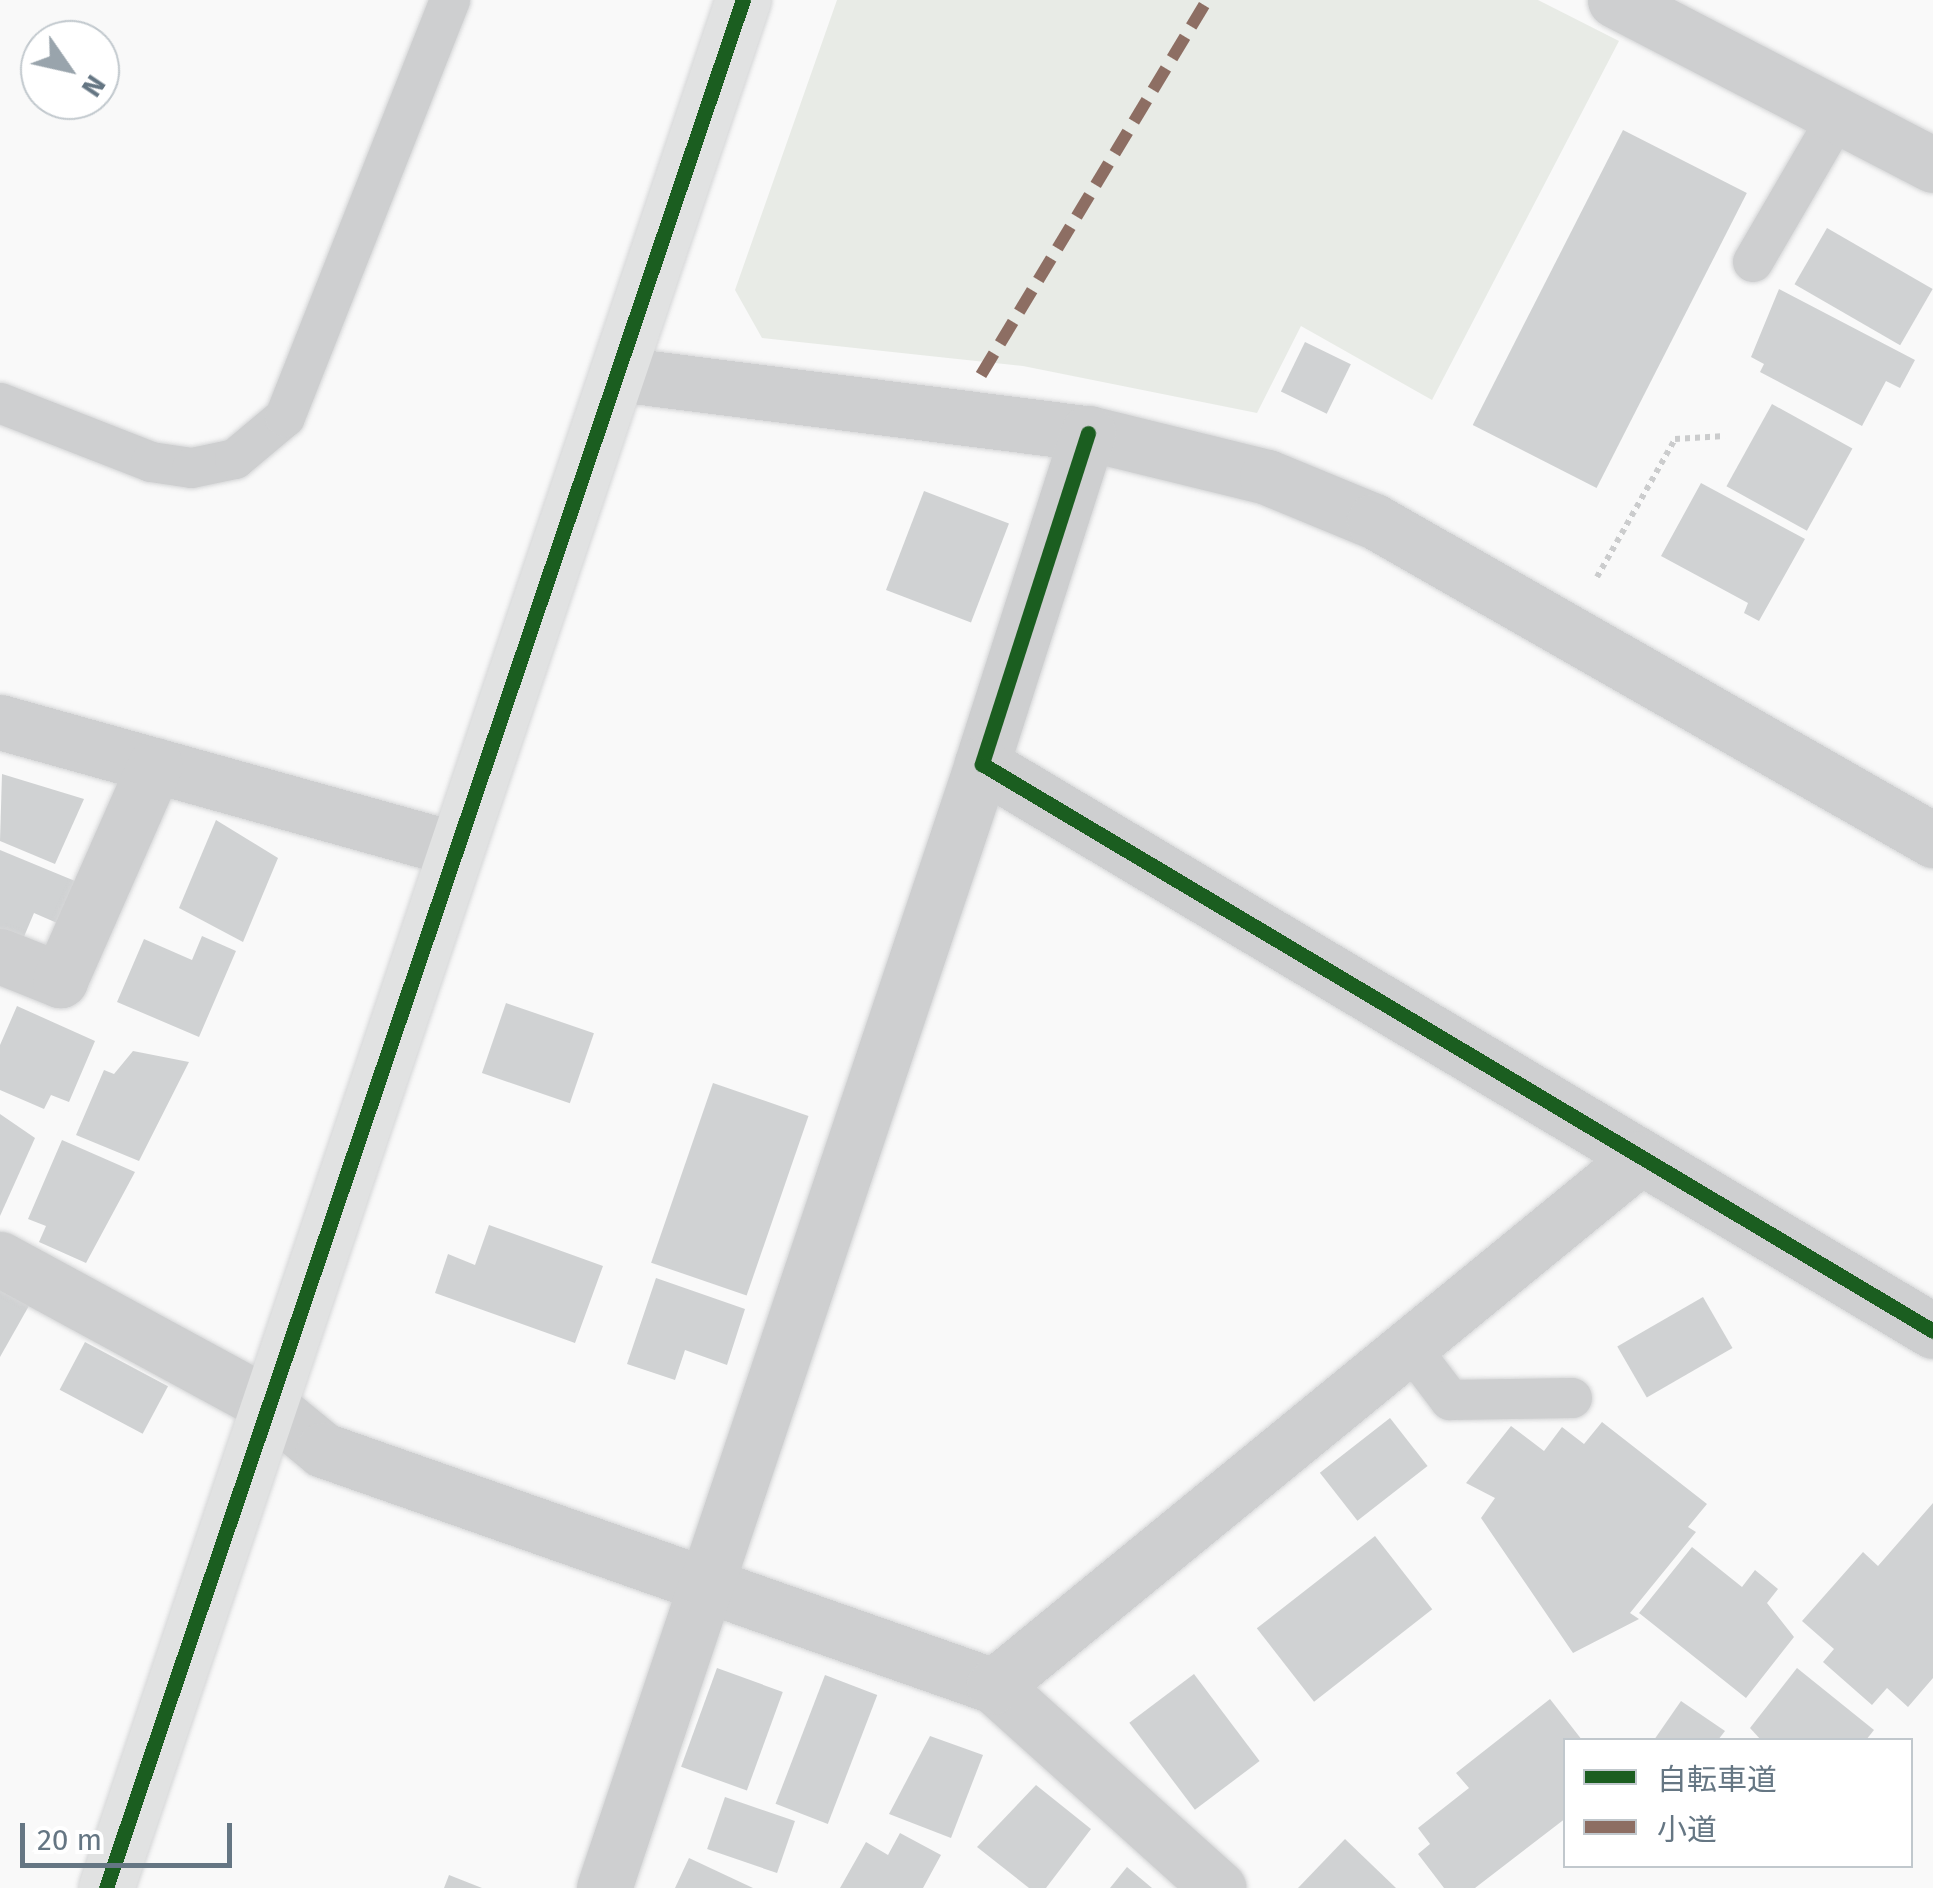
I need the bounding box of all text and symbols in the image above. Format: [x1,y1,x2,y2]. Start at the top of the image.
north arrow [20,20,120,120]
text: N [75,69,113,103]
legend [1563,1738,1913,1868]
text: 自転車道 [1657,1762,1777,1798]
scale bar [25,1803,238,1865]
text: 小道 [1657,1812,1717,1848]
text: 20 m [37,1822,102,1858]

